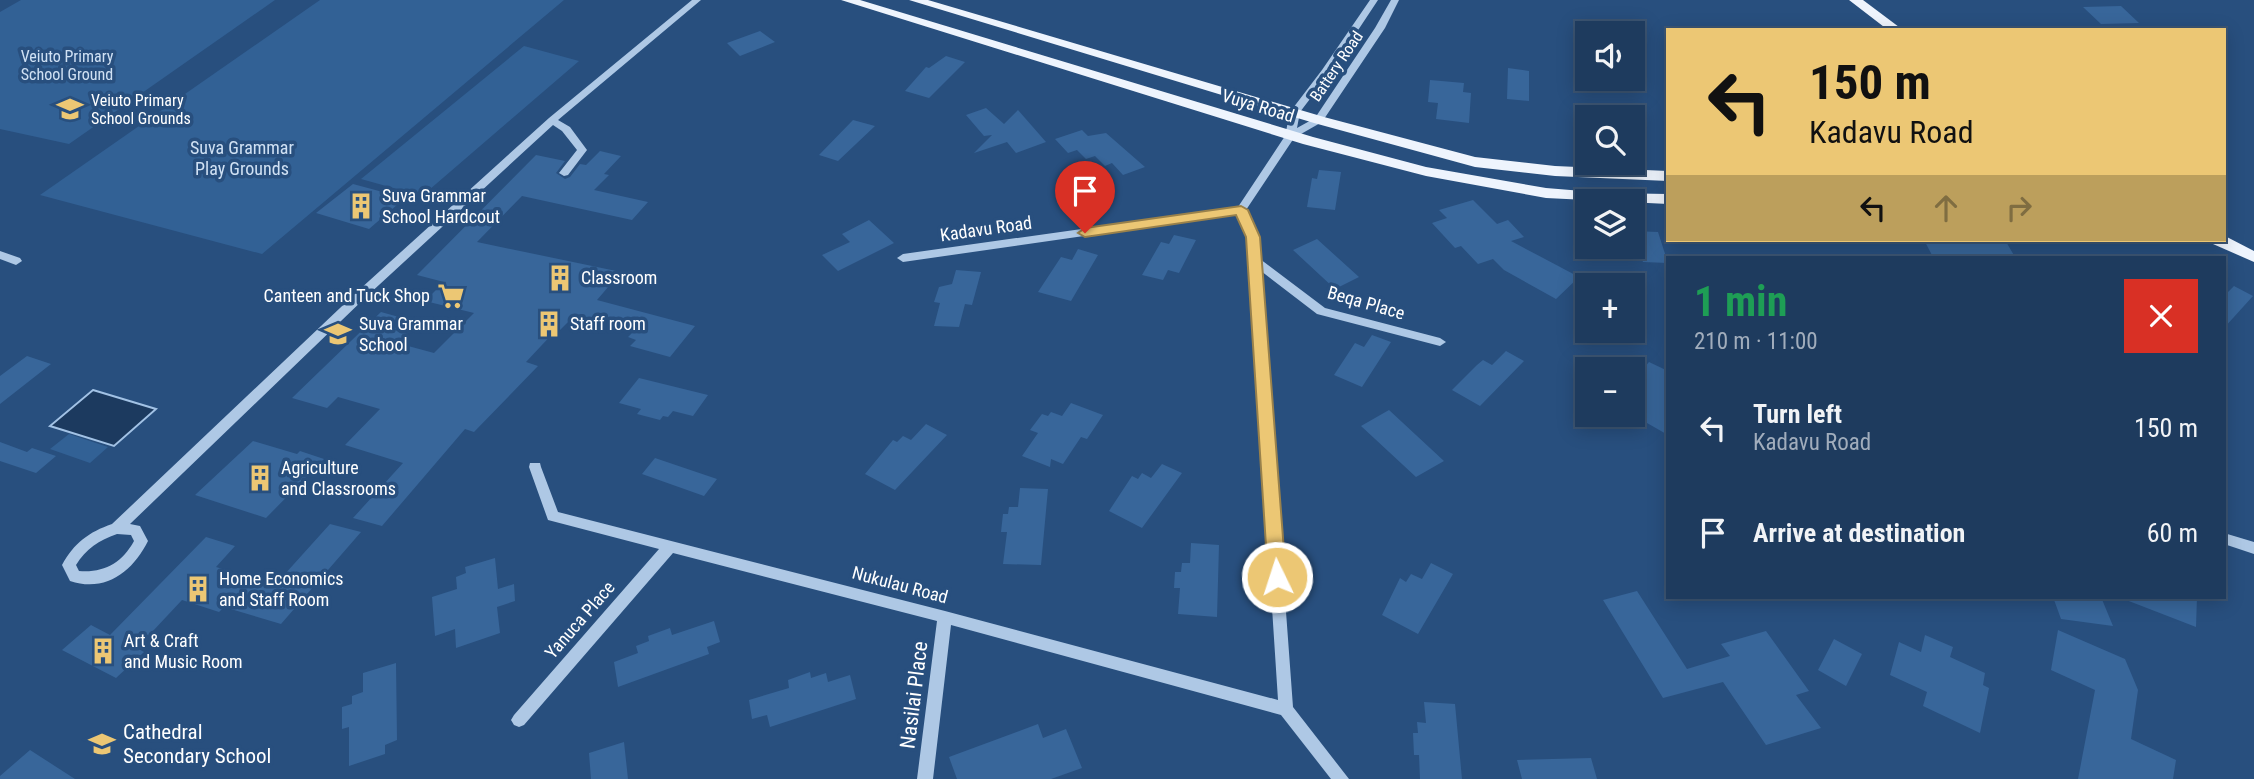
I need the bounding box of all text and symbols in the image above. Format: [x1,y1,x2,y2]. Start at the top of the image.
map controls [1575,21,1645,427]
button: sound [1575,21,1645,91]
street label: Battery Road [1306,27,1367,105]
park label: Veiuto Primary School Ground [21,47,114,84]
text: 150 m [1809,54,1931,111]
icon: left [1694,56,1785,147]
street label: Vuya Road [1219,85,1297,126]
place label: Veiuto Primary School Grounds [91,91,191,128]
school or university icon: Veiuto Primary School Grounds [55,94,85,124]
button: search [1575,105,1645,175]
text: Kadavu Road [1809,113,1974,151]
park label: Suva Grammar Play Grounds [190,137,294,179]
pin [1055,161,1115,233]
icon: arrive [1066,172,1104,210]
place label: Suva Grammar School Hardcout [382,185,500,227]
button: layers [1575,189,1645,259]
icon: left [1854,189,1892,227]
icon: ahead [1927,189,1965,227]
icon: right [2000,189,2038,227]
building icon: Suva Grammar School Hardcout [346,191,376,221]
street label: Kadavu Road [939,212,1033,245]
building icon: Classroom [545,263,575,293]
place label: Classroom [581,267,657,288]
button: + [1575,273,1645,343]
text: 1 min [1694,277,1787,326]
button: close [2124,279,2198,353]
supermarket icon: Canteen and Tuck Shop [436,281,466,311]
street label: Beqa Place [1325,281,1407,324]
place label: Canteen and Tuck Shop [264,285,430,306]
building icon: Staff room [534,309,564,339]
place label: Suva Grammar School [359,313,463,355]
place label: Staff room [570,313,646,334]
school or university icon: Suva Grammar School [323,319,353,349]
text: 210 m · 11:00 [1694,328,1818,355]
button: − [1575,357,1645,427]
text: Turn left [1753,399,1842,429]
icon: left [1694,409,1732,447]
text: 150 m [2134,413,2198,443]
text: Kadavu Road [1753,429,1871,456]
place label: Agriculture and Classrooms [281,457,396,499]
building icon: Agriculture and Classrooms [245,463,275,493]
icon: arrive [1694,514,1732,552]
text: Arrive at destination [1753,518,1965,548]
text: 60 m [2147,518,2198,548]
position arrow [1240,540,1314,614]
street label: Nukulau Road [850,562,950,607]
place label: Home Economics and Staff Room [219,568,343,610]
building icon: Home Economics and Staff Room [183,574,213,604]
street label: Yanuca Place [540,577,619,663]
place label: Art & Craft and Music Room [124,630,243,672]
building icon: Art & Craft and Music Room [88,636,118,666]
street label: Nasilai Place [896,640,933,750]
place label: Cathedral Secondary School [123,720,271,768]
school or university icon: Cathedral Secondary School [87,729,117,759]

